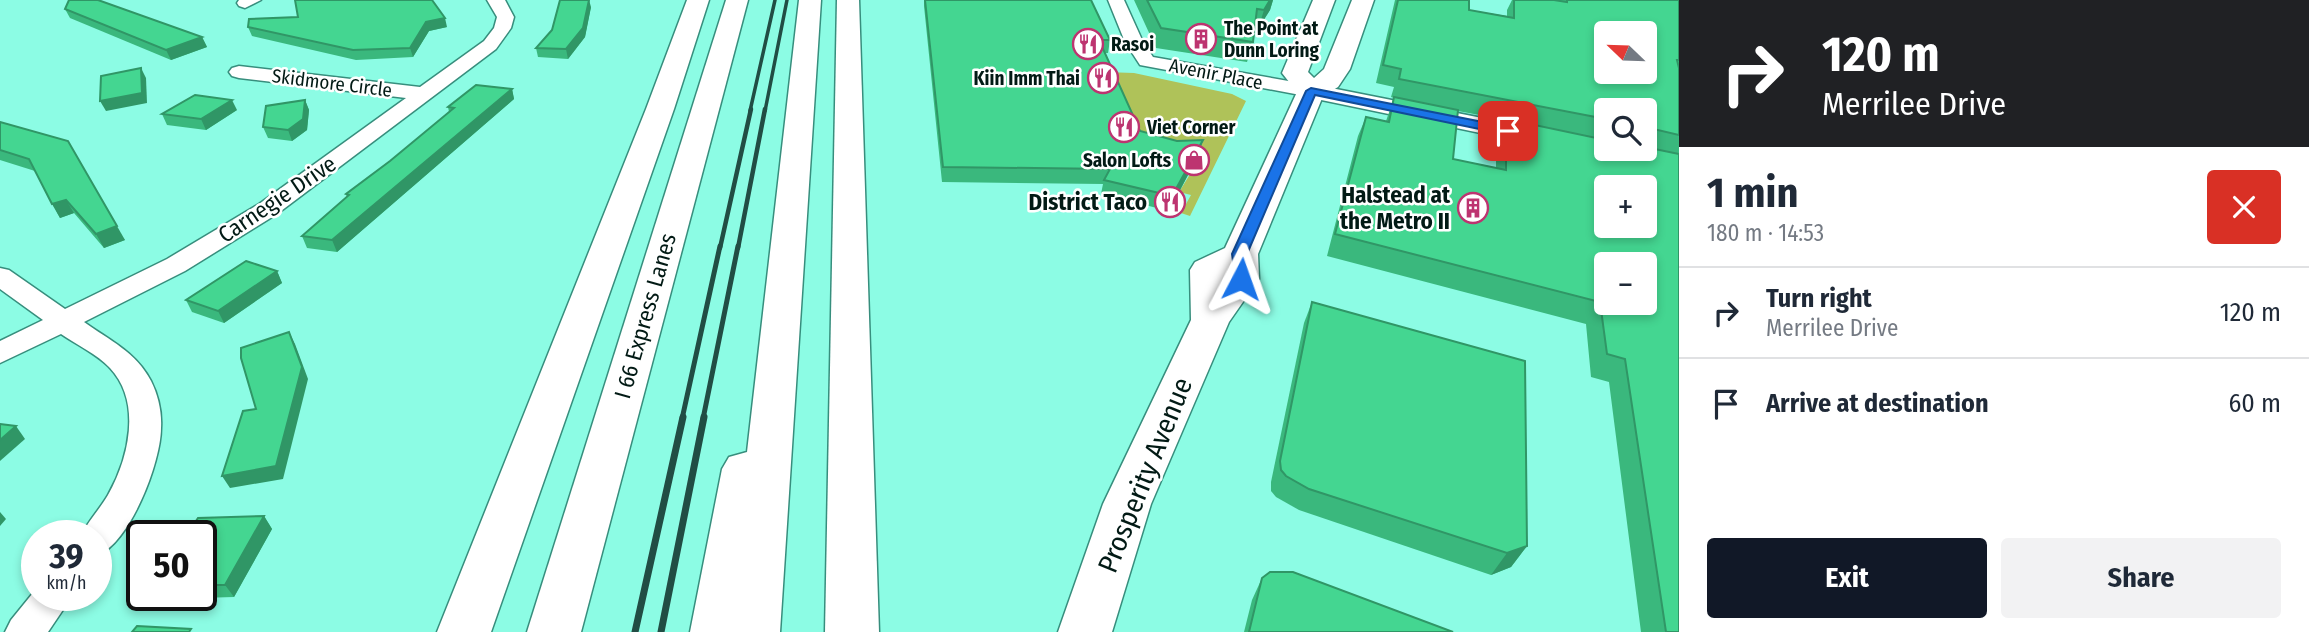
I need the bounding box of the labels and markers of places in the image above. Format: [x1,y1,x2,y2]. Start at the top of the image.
place label: The Point at Dunn Loring [1224,17,1319,62]
building icon: The Point at Dunn Loring [1184,22,1218,56]
restaurant icon: Rasoi [1071,27,1105,61]
place label: Rasoi [1111,33,1154,56]
restaurant icon: Kiin Imm Thai [1086,61,1120,95]
place label: Kiin Imm Thai [974,67,1080,90]
pin [1478,101,1538,161]
restaurant icon: Viet Corner [1107,110,1141,144]
place label: Viet Corner [1146,116,1236,139]
shop icon: Salon Lofts [1177,143,1211,177]
place label: Salon Lofts [1083,149,1172,172]
place label: Halstead at the Metro II [1340,181,1451,235]
restaurant icon: District Taco [1153,185,1187,219]
place label: District Taco [1029,188,1147,216]
building icon: Halstead at the Metro II [1456,191,1490,225]

